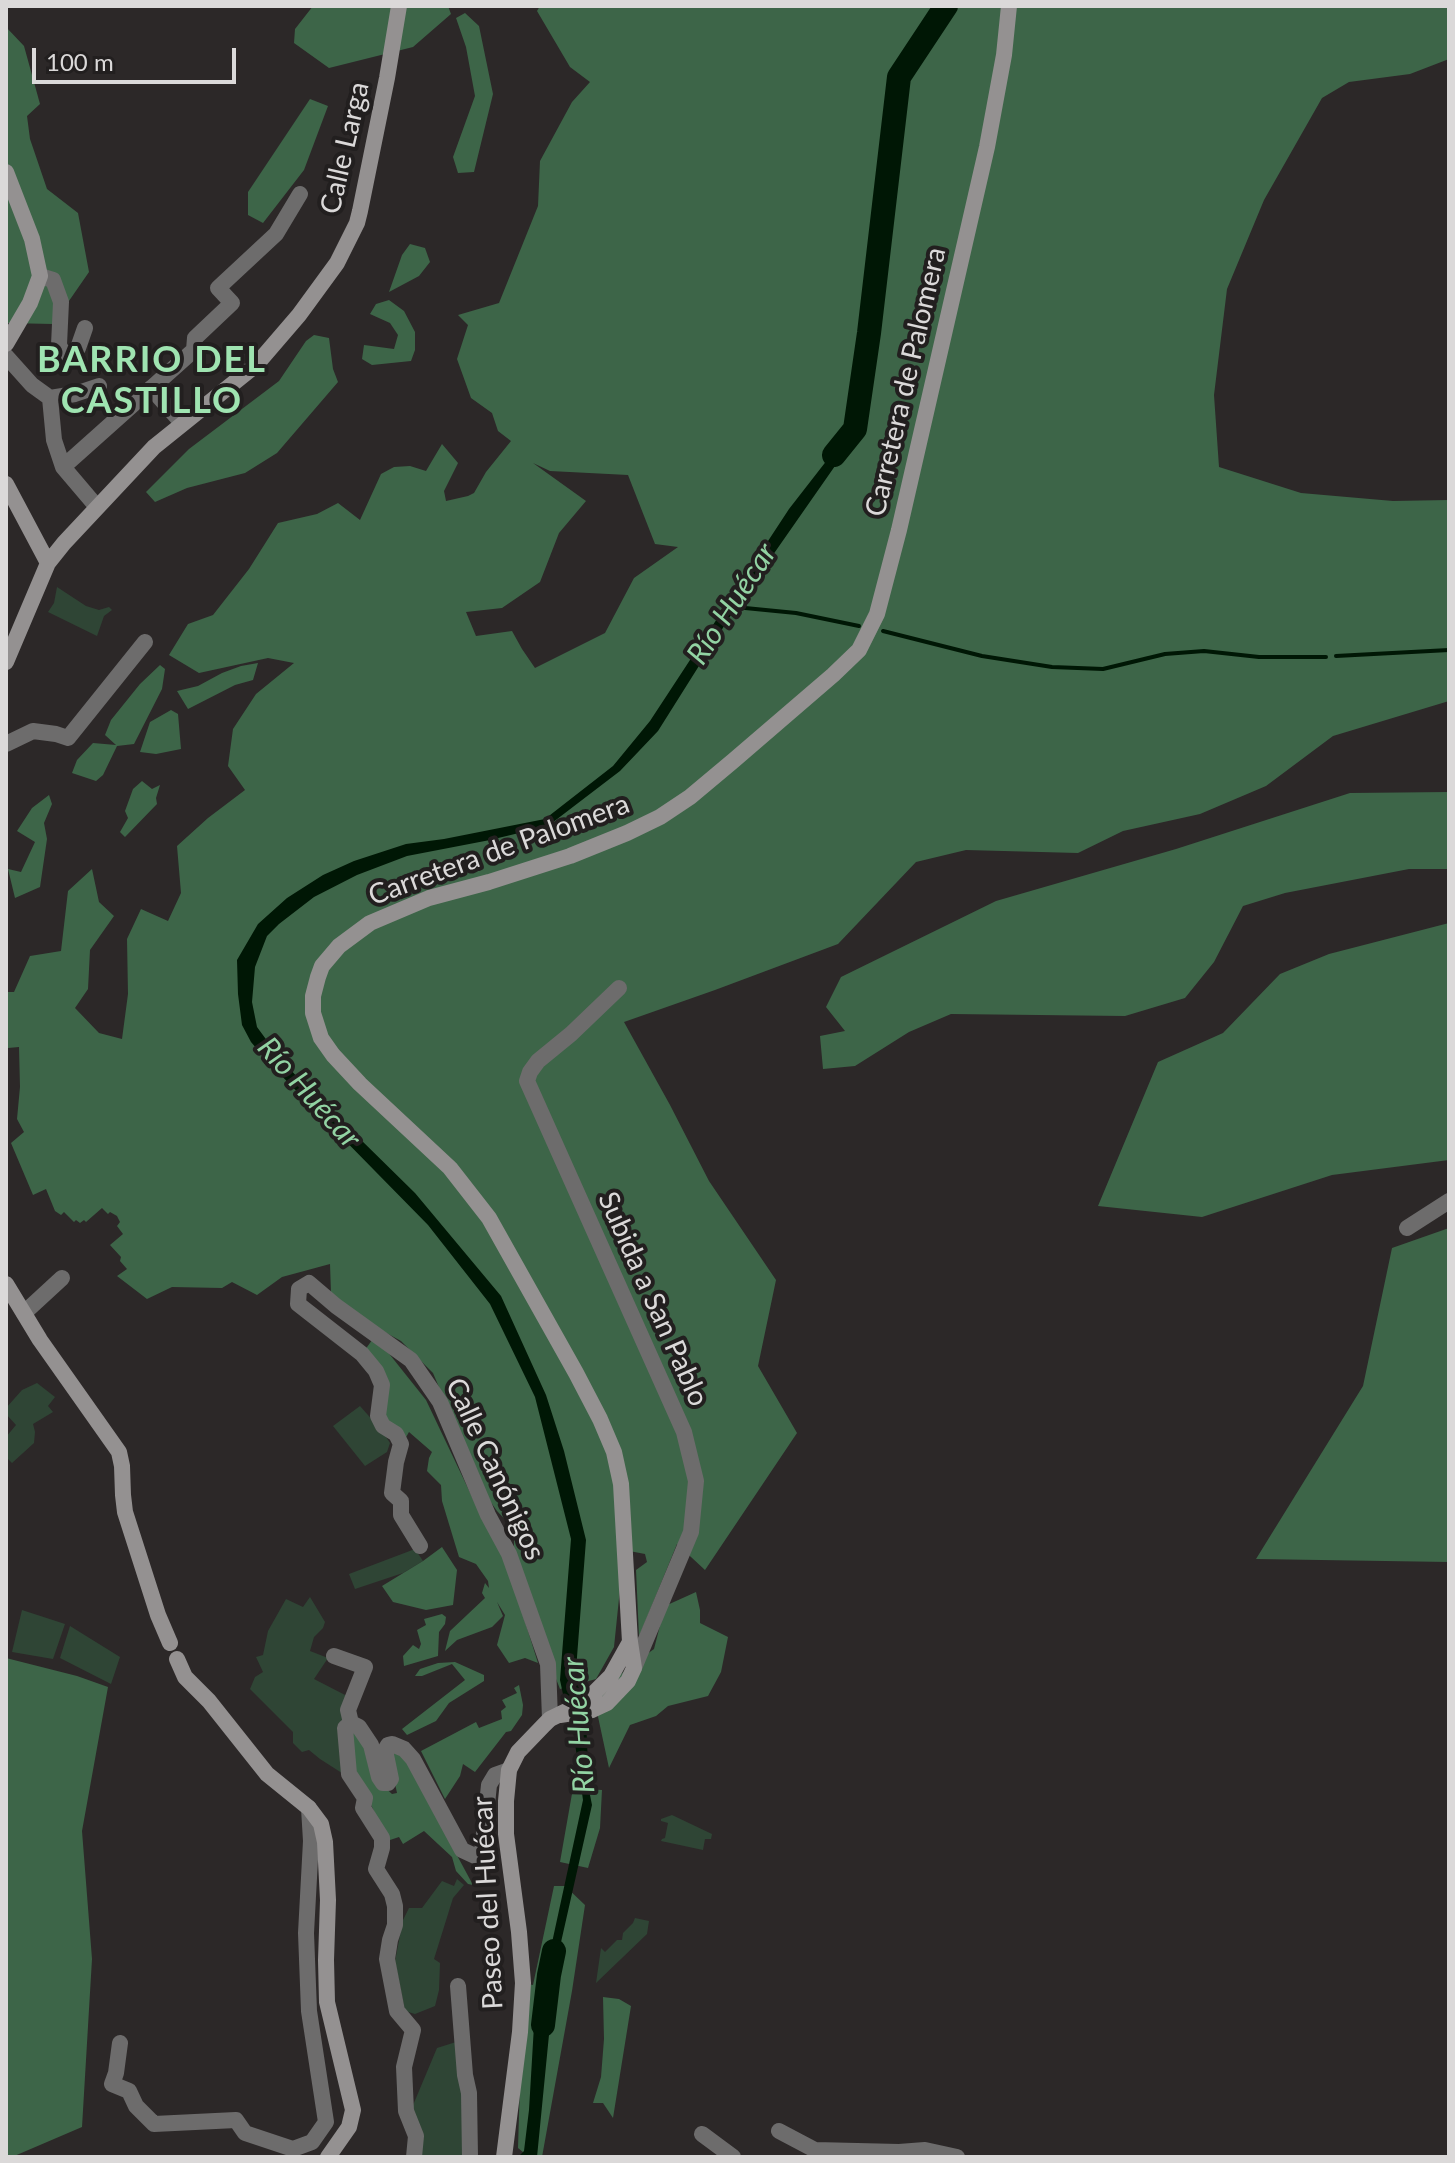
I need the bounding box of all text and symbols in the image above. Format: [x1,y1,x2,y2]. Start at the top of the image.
scale bar [36,32,240,82]
text: 100 m [46,47,114,76]
street label: Calle Larga [314,79,376,217]
street label: Carretera de Palomera [859,244,953,520]
district label: BARRIO DEL CASTILLO [37,338,267,423]
water label: Río Huécar [680,537,784,671]
street label: Carretera de Palomera [364,787,634,913]
water label: Río Huécar [250,1030,368,1156]
street label: Subida a San Pablo [591,1187,715,1411]
street label: Calle Canónigos [438,1373,552,1565]
water label: Río Huécar [555,1655,603,1795]
street label: Paseo del Huécar [466,1796,510,2010]

